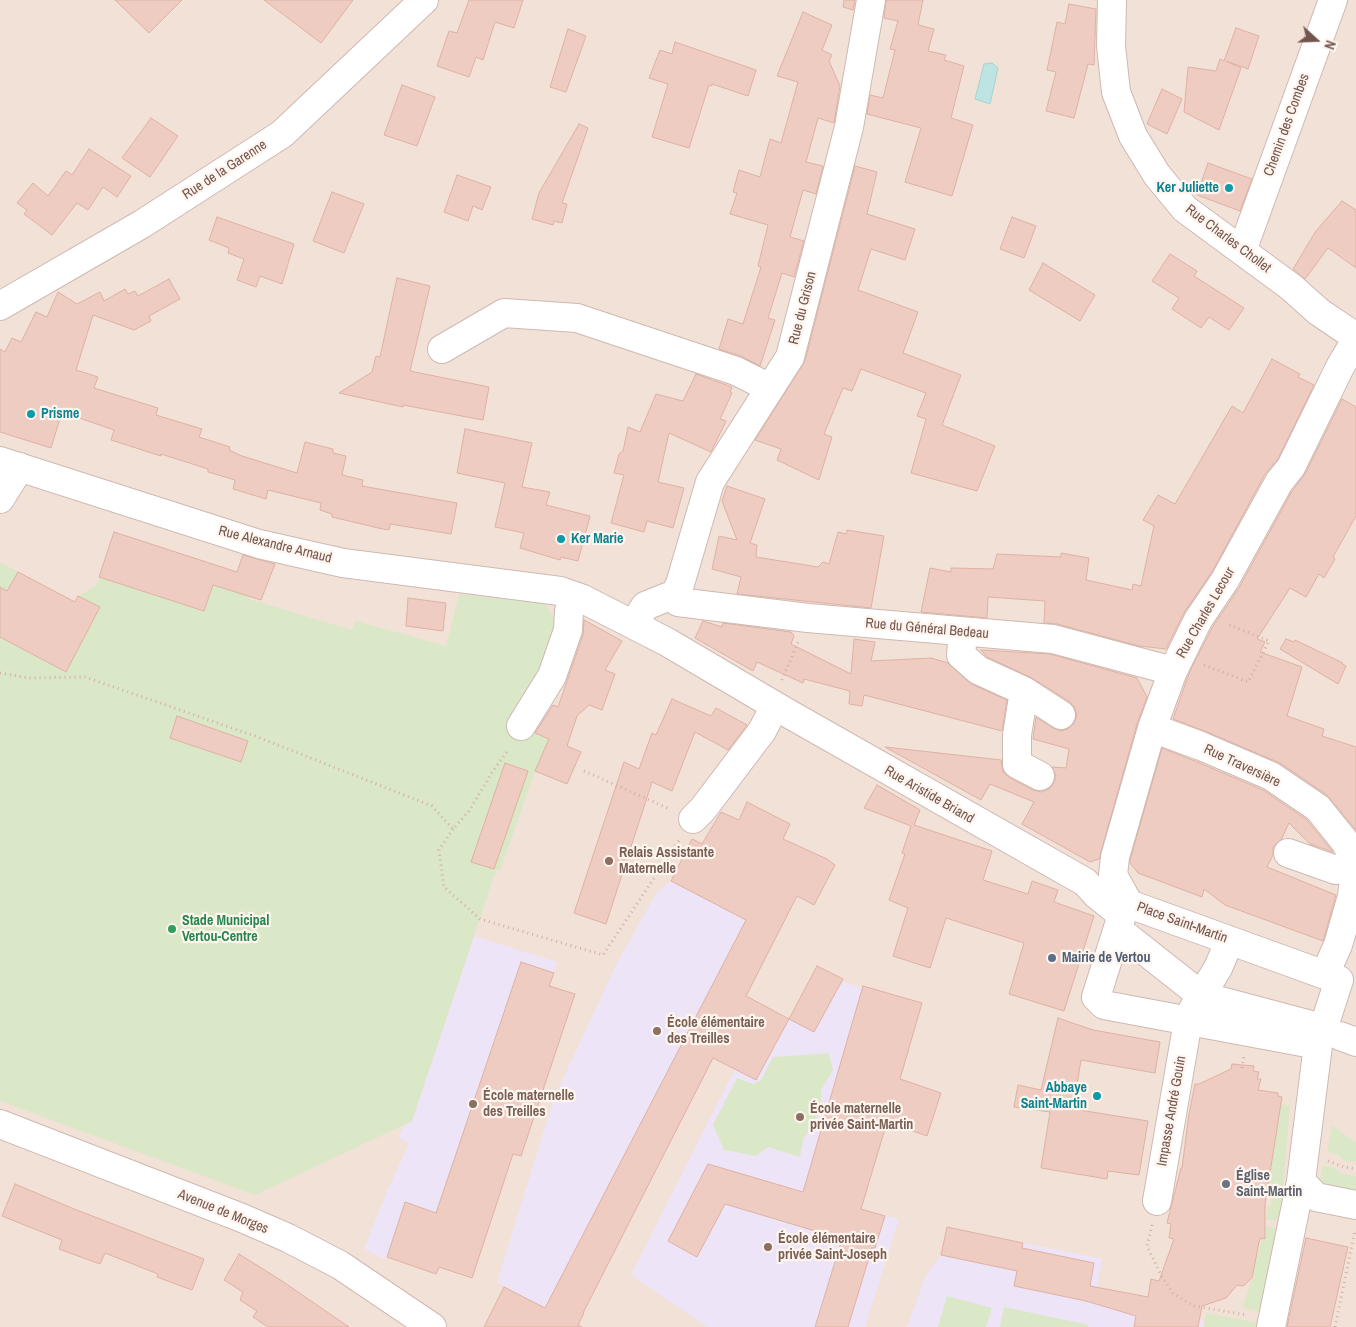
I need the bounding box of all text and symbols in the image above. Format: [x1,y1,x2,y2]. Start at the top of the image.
north arrow [1291,15,1341,65]
text: N [1320,38,1340,52]
street label: Chemin des Combes [1261,71,1313,179]
street label: Rue de la Garenne [180,137,270,203]
place label: Ker Juliette [1156,180,1219,196]
marker: Ker Juliette [1223,182,1235,194]
street label: Rue Charles Chollet [1182,201,1274,277]
street label: Rue du Grison [786,270,820,346]
place label: Prisme [41,406,79,422]
marker: Prisme [25,408,37,420]
street label: Rue Alexandre Arnaud [217,523,333,567]
place label: Ker Marie [571,531,623,547]
marker: Ker Marie [555,533,567,545]
street label: Rue Charles Lecour [1173,565,1239,661]
street label: Rue du Général Bedeau [865,615,989,643]
street label: Rue Traversière [1201,741,1283,791]
street label: Rue Aristide Briand [881,763,977,827]
place label: Relais Assistante Maternelle [619,845,714,878]
marker: Relais Assistante Maternelle [603,855,615,867]
street label: Place Saint-Martin [1134,899,1230,947]
place label: Stade Municipal Vertou-Centre [182,913,269,946]
marker: Stade Municipal Vertou-Centre [166,923,178,935]
place label: Mairie de Vertou [1062,950,1150,966]
marker: Mairie de Vertou [1046,952,1058,964]
place label: École élémentaire des Treilles [667,1015,765,1048]
marker: École élémentaire des Treilles [651,1025,663,1037]
street label: Impasse André Gouin [1154,1055,1190,1167]
place label: Abbaye Saint-Martin [1021,1080,1087,1112]
place label: École maternelle des Treilles [483,1088,574,1120]
marker: Abbaye Saint-Martin [1091,1090,1103,1102]
marker: École maternelle des Treilles [467,1098,479,1110]
place label: École maternelle privée Saint-Martin [810,1101,913,1134]
marker: École maternelle privée Saint-Martin [794,1111,806,1123]
place label: Église Saint-Martin [1236,1168,1302,1200]
marker: Église Saint-Martin [1220,1178,1232,1190]
street label: Avenue de Morges [175,1186,271,1238]
place label: École élémentaire privée Saint-Joseph [778,1231,887,1264]
marker: École élémentaire privée Saint-Joseph [762,1241,774,1253]

